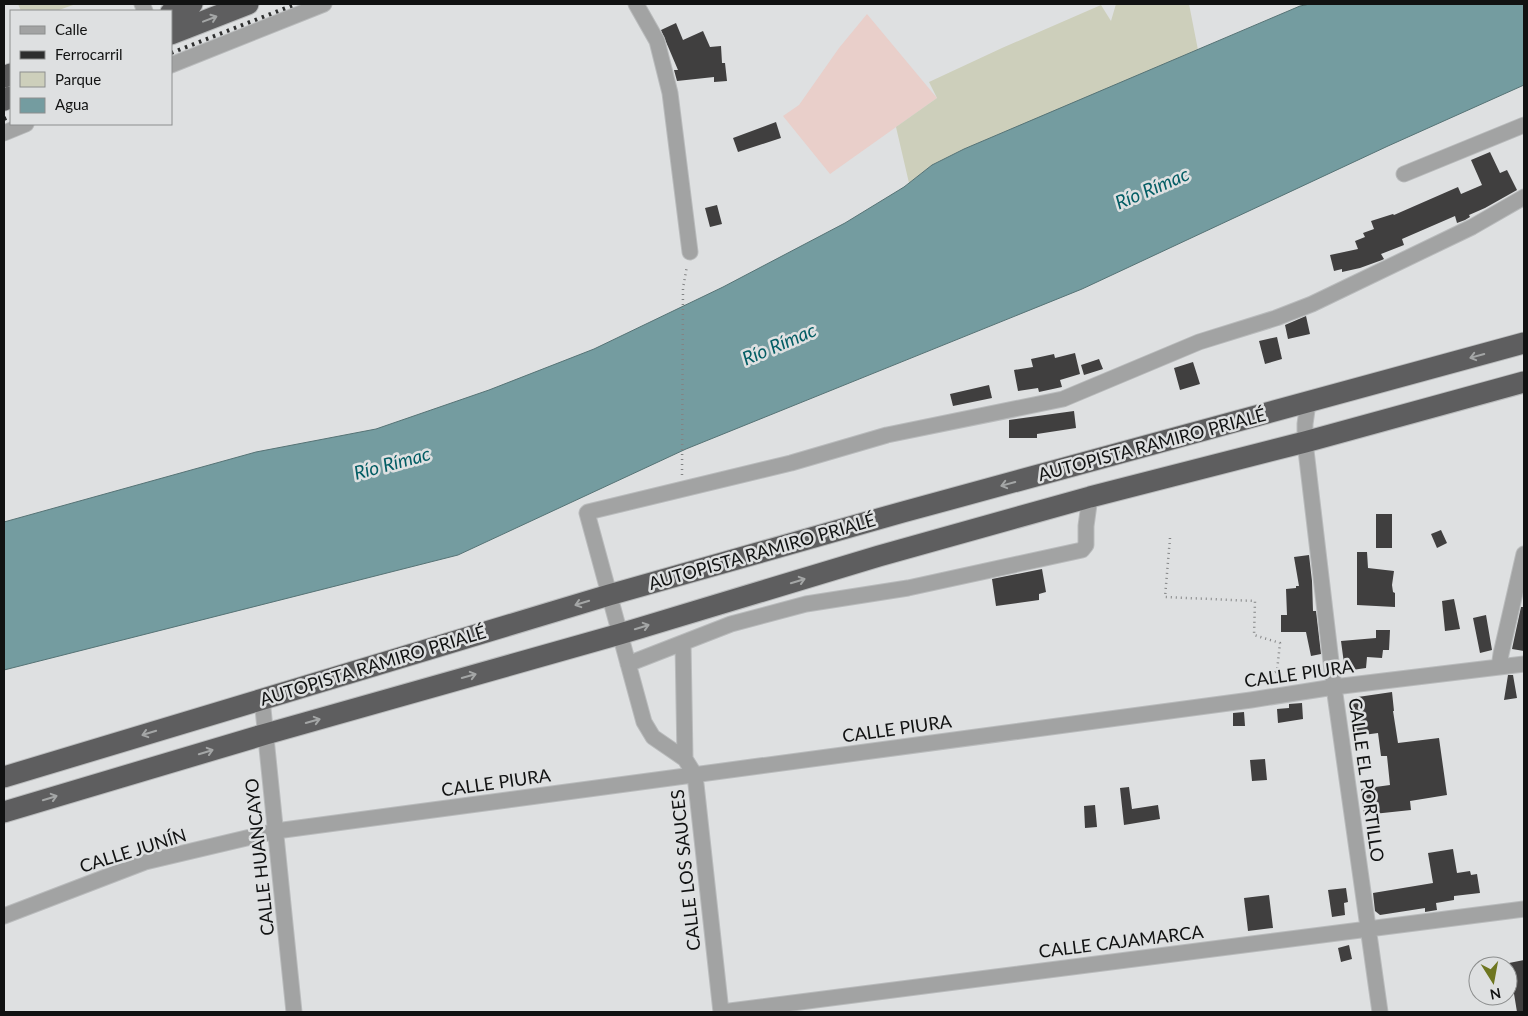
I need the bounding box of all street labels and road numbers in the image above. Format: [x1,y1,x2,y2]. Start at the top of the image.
street label: AUTOPISTA RAMIRO PRIALÉ [1035,403,1268,485]
street label: AUTOPISTA RAMIRO PRIALÉ [646,508,878,594]
street label: AUTOPISTA RAMIRO PRIALÉ [257,620,488,710]
street label: CALLE PIURA [1243,654,1356,692]
street label: CALLE EL PORTILLO [1345,696,1389,863]
street label: CALLE PIURA [841,709,954,747]
street label: CALLE PIURA [440,763,553,801]
street label: CALLE HUANCAYO [240,777,278,937]
street label: CALLE LOS SAUCES [666,788,704,952]
street label: CALLE JUNÍN [77,823,189,877]
street label: CALLE CAJAMARCA [1037,920,1205,962]

